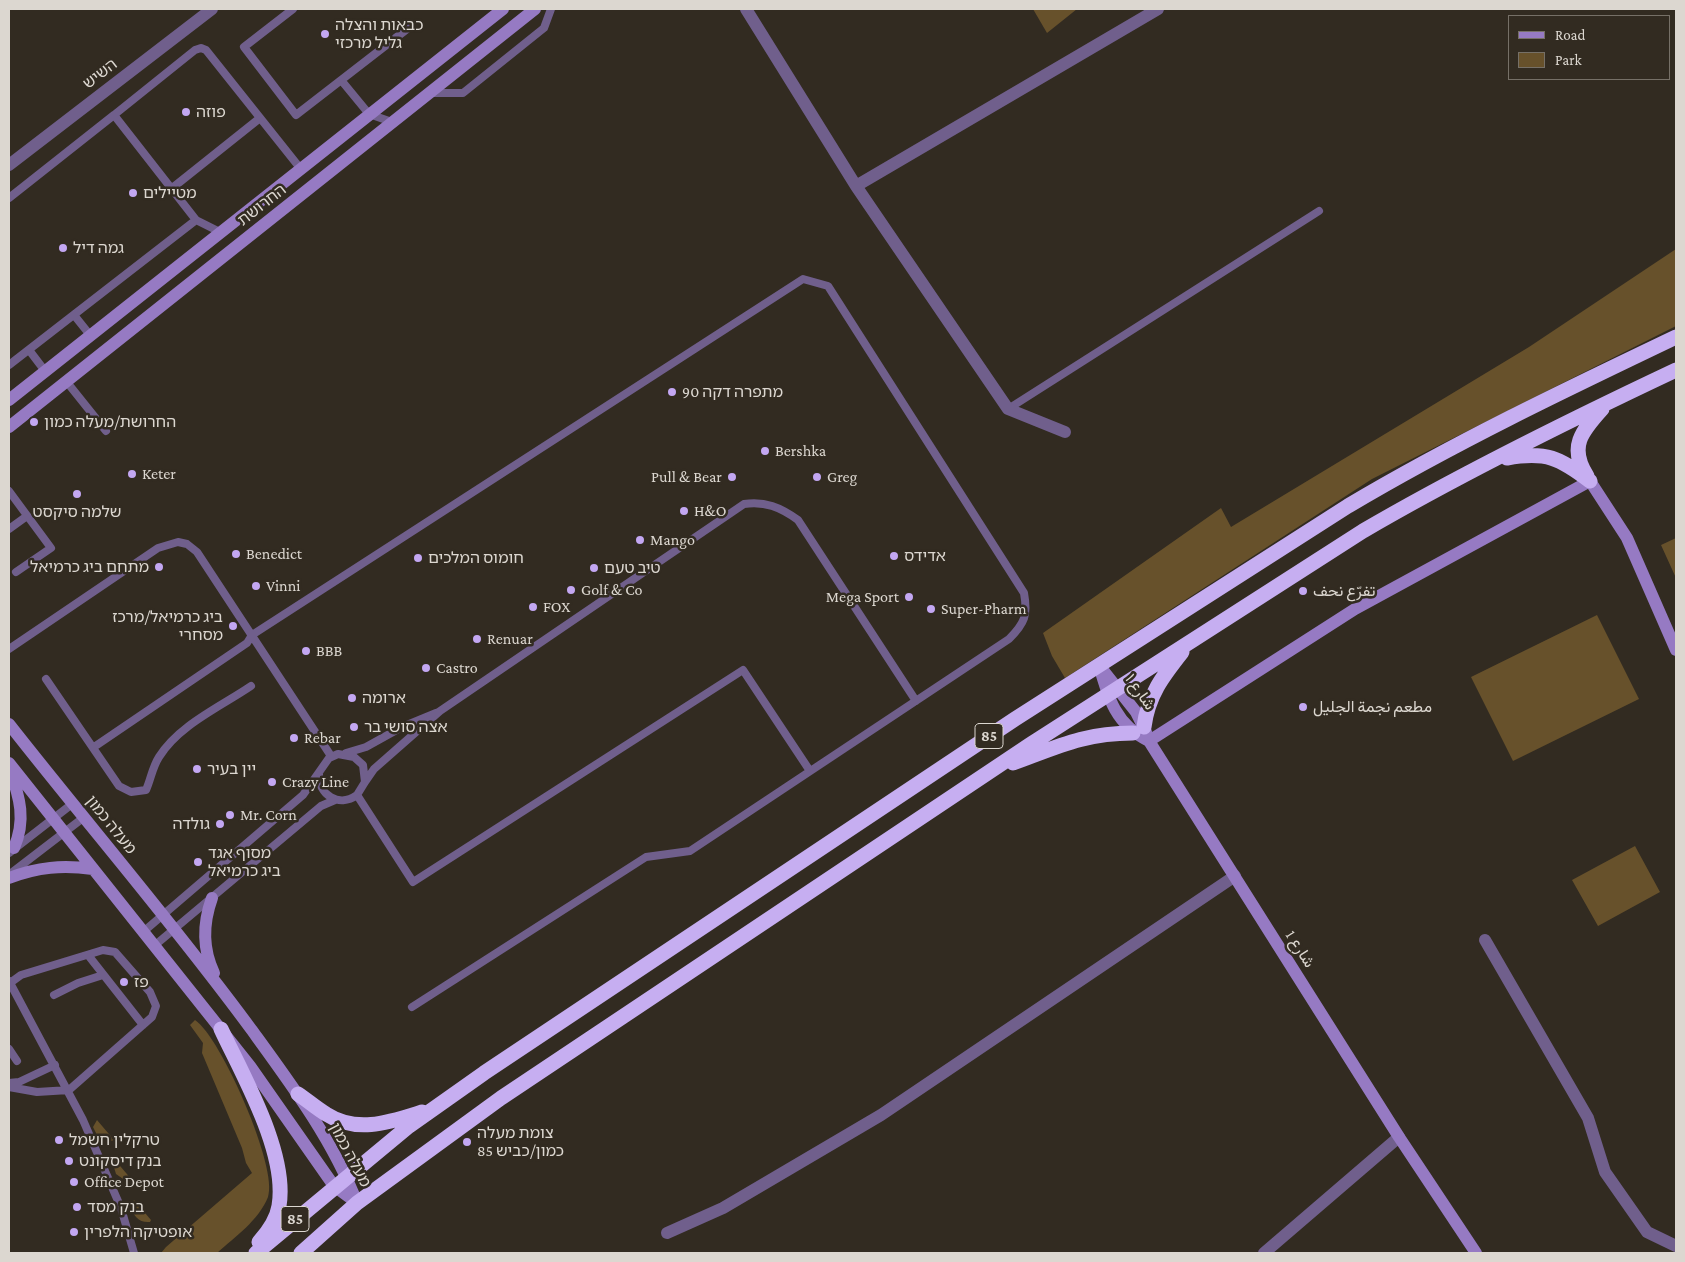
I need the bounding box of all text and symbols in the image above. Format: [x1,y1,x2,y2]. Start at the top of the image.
place label: כבאות והצלה גליל מרכזי [335,15,423,53]
legend [1508,15,1670,80]
text: Road [1555,27,1585,43]
marker: כבאות והצלה גליל מרכזי [319,28,331,40]
text: Park [1555,52,1582,68]
street label: השיש [79,55,121,93]
place label: פוזה [196,102,226,122]
marker: פוזה [180,106,192,118]
street label: החרושת [234,180,290,230]
place label: מטיילים [143,183,197,203]
marker: מטיילים [127,187,139,199]
place label: גמה דיל [73,238,124,258]
marker: גמה דיל [57,242,69,254]
place label: מתפרה דקה 90 [682,382,783,402]
marker: מתפרה דקה 90 [666,386,678,398]
place label: החרושת/מעלה כמון [44,412,176,432]
marker: החרושת/מעלה כמון [28,416,40,428]
place label: Bershka [775,441,826,461]
marker: Bershka [759,445,771,457]
place label: Keter [142,464,176,484]
place label: Pull & Bear [651,467,722,487]
place label: Greg [827,467,857,487]
marker: Keter [126,468,138,480]
marker: Pull & Bear [726,471,738,483]
marker: Greg [811,471,823,483]
marker: שלמה סיקסט [71,488,83,500]
place label: H&O [694,501,727,521]
place label: שלמה סיקסט [32,502,122,522]
marker: H&O [678,505,690,517]
place label: Mango [650,530,695,550]
marker: Mango [634,534,646,546]
place label: Benedict [246,544,302,564]
place label: אדידס [904,546,946,566]
marker: Benedict [230,548,242,560]
place label: חומוס המלכים [428,548,524,568]
marker: אדידס [888,550,900,562]
marker: חומוס המלכים [412,552,424,564]
place label: מתחם ביג כרמיאל [30,557,149,577]
place label: טיב טעם [604,558,661,578]
marker: מתחם ביג כרמיאל [153,561,165,573]
marker: טיב טעם [588,562,600,574]
place label: Vinni [266,576,300,596]
marker: Vinni [250,580,262,592]
place label: Golf & Co [581,580,642,600]
place label: تفرّع نحف [1313,581,1375,601]
marker: Golf & Co [565,584,577,596]
marker: تفرّع نحف [1297,585,1309,597]
place label: Mega Sport [826,587,899,607]
marker: Mega Sport [903,591,915,603]
place label: FOX [543,597,570,617]
place label: Super-Pharm [941,599,1026,619]
marker: FOX [527,601,539,613]
marker: Super-Pharm [925,603,937,615]
place label: ביג כרמיאל/מרכז מסחרי [112,607,223,645]
marker: ביג כרמיאל/מרכז מסחרי [227,620,239,632]
place label: Renuar [487,629,533,649]
marker: Renuar [471,633,483,645]
place label: BBB [316,641,342,661]
marker: BBB [300,645,312,657]
place label: Castro [436,658,478,678]
marker: Castro [420,662,432,674]
street label: شارع ١ [1121,670,1159,714]
place label: ארומה [362,688,406,708]
marker: ארומה [346,692,358,704]
place label: مطعم نجمة الجليل [1313,697,1432,717]
marker: مطعم نجمة الجليل [1297,701,1309,713]
place label: אצה סושי בר [364,717,448,737]
marker: אצה סושי בר [348,721,360,733]
road number: 85 [975,724,1003,748]
place label: Rebar [304,728,341,748]
marker: Rebar [288,732,300,744]
place label: יין בעיר [207,759,256,779]
marker: יין בעיר [191,763,203,775]
place label: Crazy Line [282,772,349,792]
marker: Crazy Line [266,776,278,788]
street label: מעלה כמון [81,792,141,858]
place label: Mr. Corn [240,805,297,825]
marker: Mr. Corn [224,809,236,821]
place label: גולדה [172,814,210,834]
marker: גולדה [214,818,226,830]
place label: מסוף אגד ביג כרמיאל [208,843,281,881]
marker: מסוף אגד ביג כרמיאל [192,856,204,868]
street label: شارع 1 [1281,927,1319,971]
place label: פז [134,972,149,992]
marker: פז [118,976,130,988]
street label: מעלה כמון [325,1120,375,1190]
place label: צומת מעלה כמון/כביש 85 [477,1123,564,1161]
place label: טרקלין חשמל [69,1130,160,1150]
marker: טרקלין חשמל [53,1134,65,1146]
marker: צומת מעלה כמון/כביש 85 [461,1136,473,1148]
place label: בנק דיסקונט [79,1151,162,1171]
marker: בנק דיסקונט [63,1155,75,1167]
place label: Office Depot [84,1172,164,1192]
marker: Office Depot [68,1176,80,1188]
place label: בנק מסד [87,1197,144,1217]
marker: בנק מסד [71,1201,83,1213]
road number: 85 [281,1206,309,1232]
place label: אופטיקה הלפרין [84,1222,192,1242]
marker: אופטיקה הלפרין [68,1226,80,1238]

